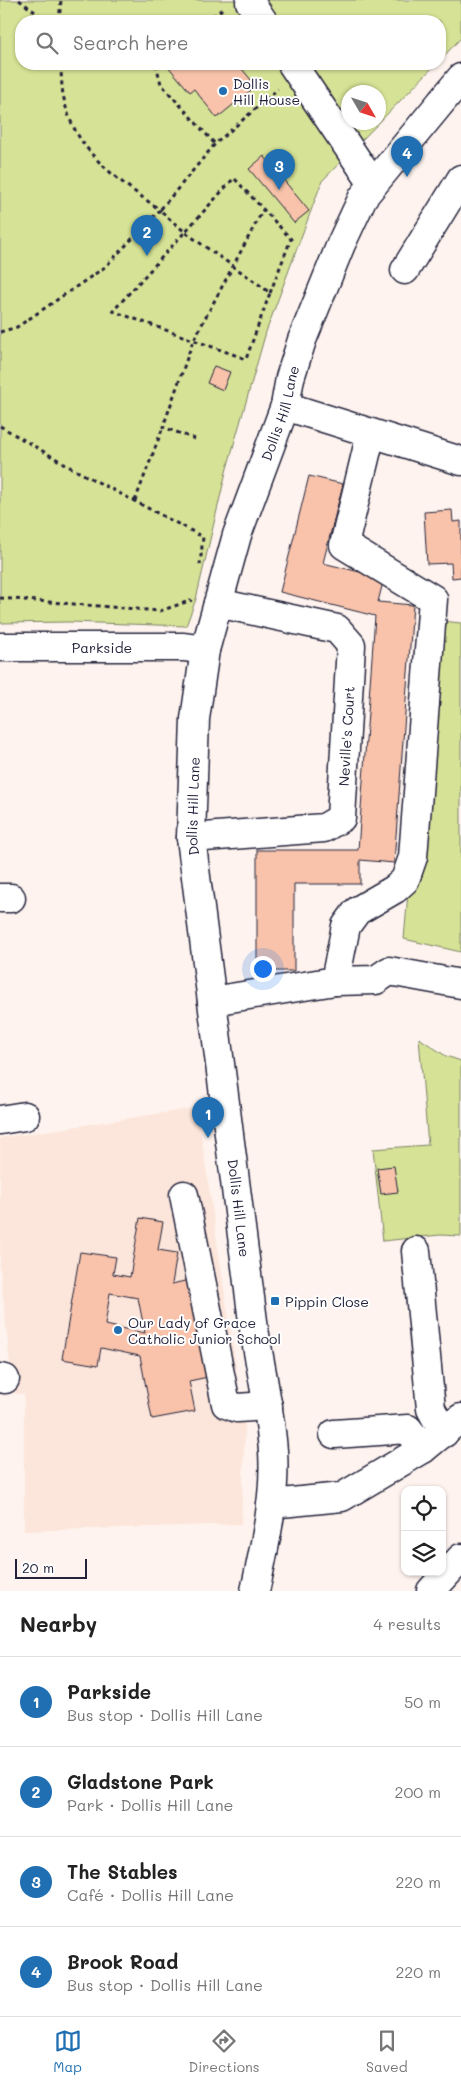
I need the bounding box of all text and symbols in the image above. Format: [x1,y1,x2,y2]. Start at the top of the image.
search box [15,15,446,70]
icon: search [33,29,61,57]
text: Search here [73,30,189,55]
place label: Dollis Hill House [233,74,300,109]
marker: Dollis Hill House [217,85,229,97]
north arrow [341,85,386,130]
pin: 4 [391,136,423,177]
pin: 3 [263,149,295,190]
pin: 2 [131,215,163,256]
street label: Dollis Hill Lane [256,363,303,463]
street label: Parkside [72,638,132,657]
street label: Neville's Court [333,686,358,787]
street label: Dollis Hill Lane [182,756,203,857]
your location [250,956,276,982]
pin: 1 [192,1097,224,1138]
street label: Dollis Hill Lane [224,1158,254,1258]
place label: Pippin Close [285,1292,369,1311]
marker: Pippin Close [269,1295,281,1307]
place label: Our Lady of Grace Catholic Junior School [128,1313,281,1348]
marker: Our Lady of Grace Catholic Junior School [112,1324,124,1336]
map controls [401,1486,446,1576]
button: locate [401,1486,446,1531]
button: layers [401,1531,446,1576]
scale bar [15,1556,88,1579]
text: 20 m [22,1558,54,1577]
text: Nearby [20,1610,97,1637]
text: 4 results [373,1613,441,1634]
text: Parkside [67,1679,151,1704]
text: 1 [32,1691,40,1712]
text: 50 m [404,1691,441,1712]
text: Bus stop · Dollis Hill Lane [67,1704,263,1725]
text: Gladstone Park [67,1769,214,1794]
text: 2 [32,1781,40,1802]
text: 200 m [394,1781,441,1802]
text: Park · Dollis Hill Lane [67,1794,233,1815]
text: The Stables [67,1859,178,1884]
text: 3 [31,1871,41,1892]
text: 220 m [395,1871,441,1892]
text: Café · Dollis Hill Lane [67,1884,234,1905]
text: Brook Road [67,1949,178,1974]
text: 4 [31,1961,41,1982]
text: 220 m [395,1961,441,1982]
text: Bus stop · Dollis Hill Lane [67,1974,263,1995]
tab: Map [53,2027,82,2076]
tab: Directions [188,2027,260,2076]
tab: Saved [366,2027,408,2076]

